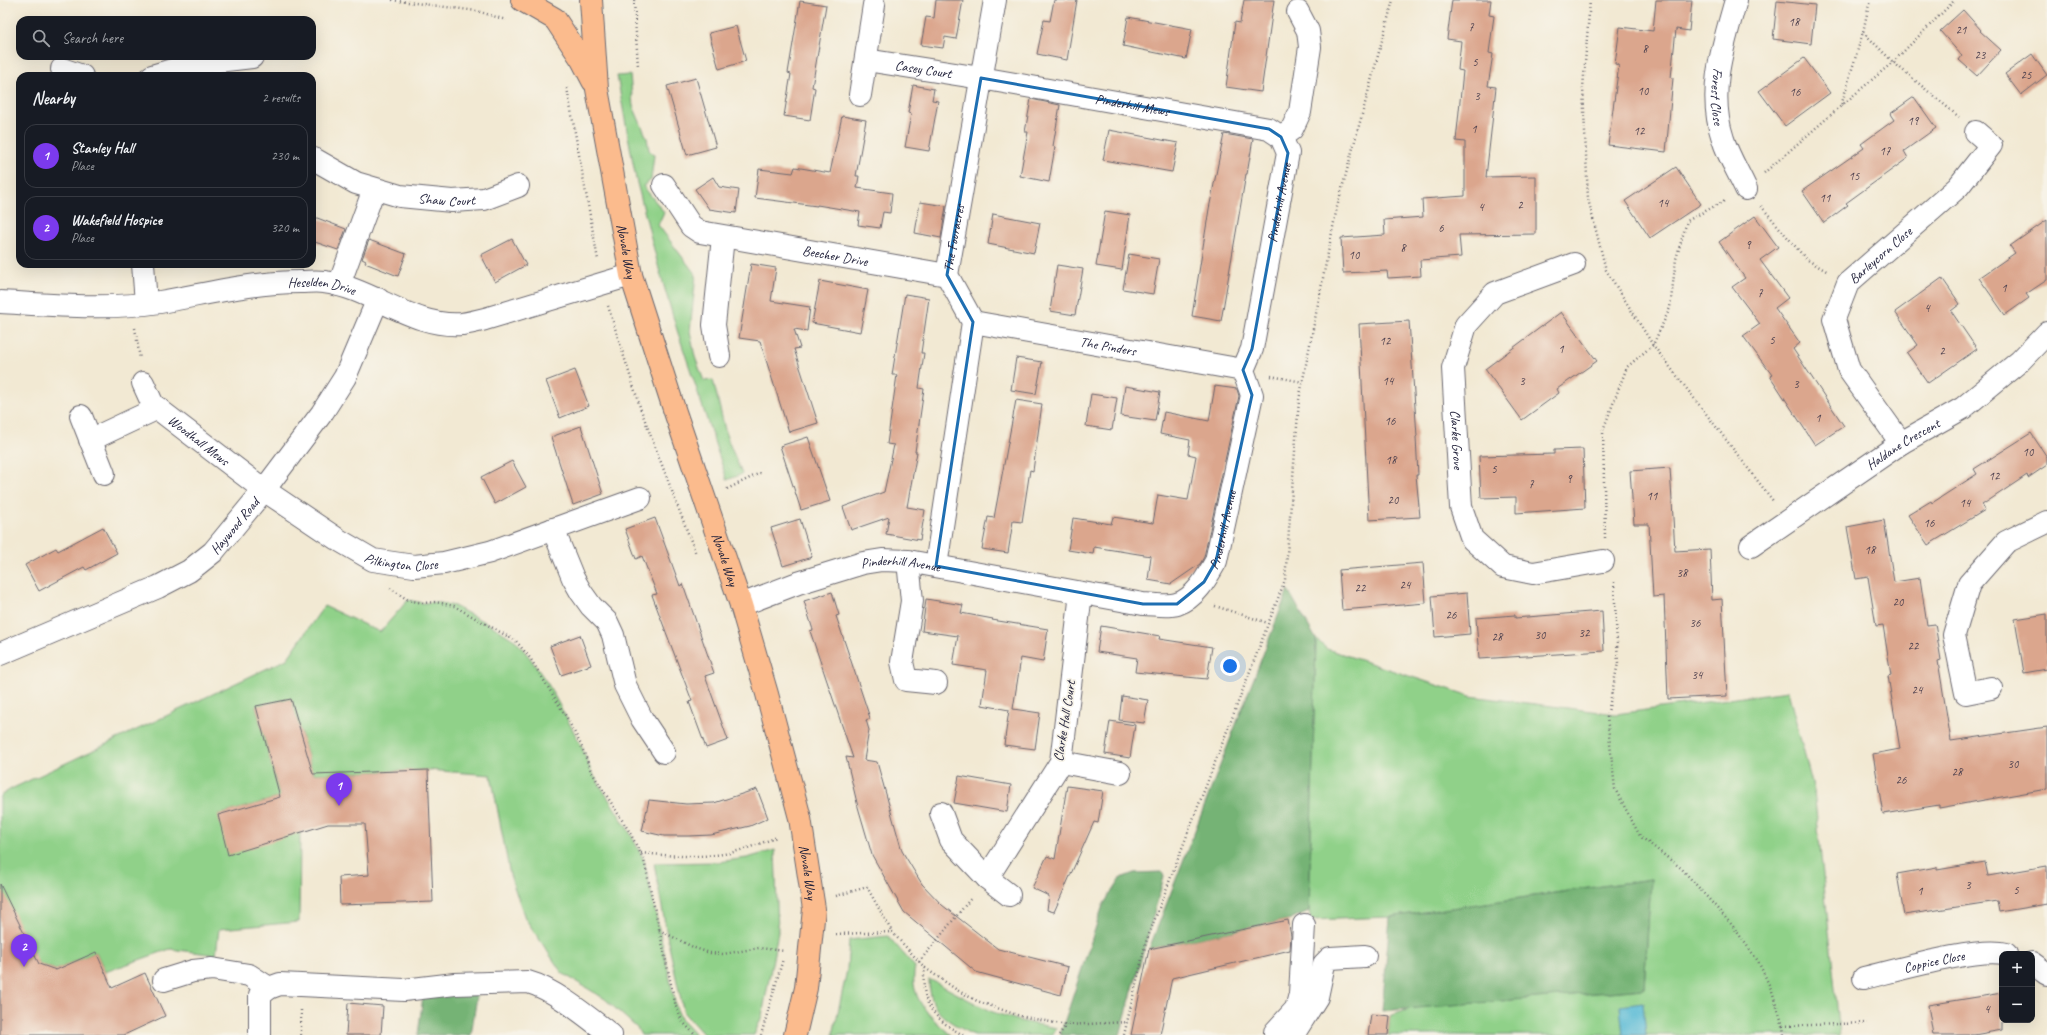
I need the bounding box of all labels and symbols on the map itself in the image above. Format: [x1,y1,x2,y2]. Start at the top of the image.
house number: 18 [1789,14,1801,30]
house number: 7 [1468,19,1474,35]
house number: 21 [1956,22,1967,38]
house number: 8 [1642,41,1649,57]
house number: 23 [1975,47,1987,63]
house number: 5 [1472,54,1478,70]
street label: Casey Court [894,57,954,82]
street label: Forest Close [1707,67,1727,128]
house number: 25 [2021,67,2032,83]
house number: 10 [1638,83,1650,99]
house number: 16 [1790,84,1801,100]
house number: 3 [1474,88,1481,104]
street label: Pinderhill Mews [1094,90,1172,120]
house number: 19 [1908,113,1920,129]
house number: 1 [1471,121,1477,137]
house number: 12 [1634,123,1646,139]
house number: 17 [1880,143,1891,159]
street label: Pinderhill Avenue [1264,160,1295,244]
house number: 15 [1849,168,1860,184]
street label: Shaw Court [417,190,477,210]
house number: 11 [1820,190,1831,206]
house number: 14 [1658,195,1670,211]
house number: 2 [1517,197,1524,213]
house number: 4 [1478,199,1485,215]
street label: The Fouracres [940,202,968,273]
house number: 6 [1438,220,1444,236]
street label: Barleycorn Close [1845,222,1917,287]
street label: Novale Way [613,223,640,282]
house number: 9 [1745,237,1752,253]
house number: 8 [1400,240,1407,256]
street label: Beecher Drive [801,242,870,270]
house number: 10 [1349,247,1361,263]
street label: Heselden Drive [287,273,359,299]
house number: 1 [2001,280,2007,296]
house number: 7 [1757,285,1763,301]
house number: 4 [1924,300,1931,316]
house number: 5 [1769,332,1775,348]
street label: The Pinders [1078,333,1138,360]
house number: 12 [1380,333,1392,349]
house number: 1 [1558,341,1564,357]
house number: 2 [1939,343,1946,359]
house number: 14 [1383,373,1395,389]
house number: 3 [1519,373,1526,389]
house number: 3 [1793,376,1800,392]
street label: Clarke Grove [1446,410,1467,471]
house number: 1 [1815,410,1821,426]
street label: Woodhall Mews [165,412,234,470]
house number: 16 [1385,413,1396,429]
street label: Haldane Crescent [1863,414,1944,473]
house number: 10 [2023,444,2035,460]
house number: 18 [1386,452,1398,468]
house number: 5 [1491,461,1497,477]
house number: 12 [1989,468,2001,484]
house number: 9 [1566,471,1573,487]
house number: 7 [1528,476,1534,492]
street label: Pinderhill Avenue [1205,487,1240,572]
house number: 11 [1647,488,1658,504]
house number: 20 [1388,492,1400,508]
street label: Haywood Road [207,493,265,558]
house number: 14 [1960,495,1972,511]
house number: 16 [1924,515,1935,531]
street label: Novale Way [708,531,742,590]
house number: 18 [1865,542,1877,558]
street label: Pilkington Close [361,549,440,575]
street label: Pinderhill Avenue [860,552,943,576]
house number: 38 [1677,565,1689,581]
house number: 24 [1400,577,1412,593]
house number: 22 [1355,580,1367,596]
house number: 20 [1893,594,1905,610]
house number: 26 [1446,607,1457,623]
house number: 36 [1690,615,1701,631]
house number: 32 [1579,625,1591,641]
house number: 30 [1535,627,1547,643]
house number: 28 [1492,629,1504,645]
house number: 22 [1908,638,1920,654]
your location [1220,656,1240,676]
house number: 34 [1692,667,1704,683]
street label: Clarke Hall Court [1050,678,1079,763]
house number: 24 [1912,682,1924,698]
house number: 30 [2008,756,2020,772]
house number: 28 [1952,764,1964,780]
house number: 26 [1896,772,1907,788]
pin: 1 [326,773,352,806]
street label: Novale Way [795,844,821,902]
house number: 3 [1965,877,1972,893]
house number: 5 [2013,882,2019,898]
house number: 1 [1917,883,1923,899]
pin: 2 [11,934,37,967]
street label: Coppice Close [1902,947,1967,977]
house number: 4 [1984,1001,1991,1017]

